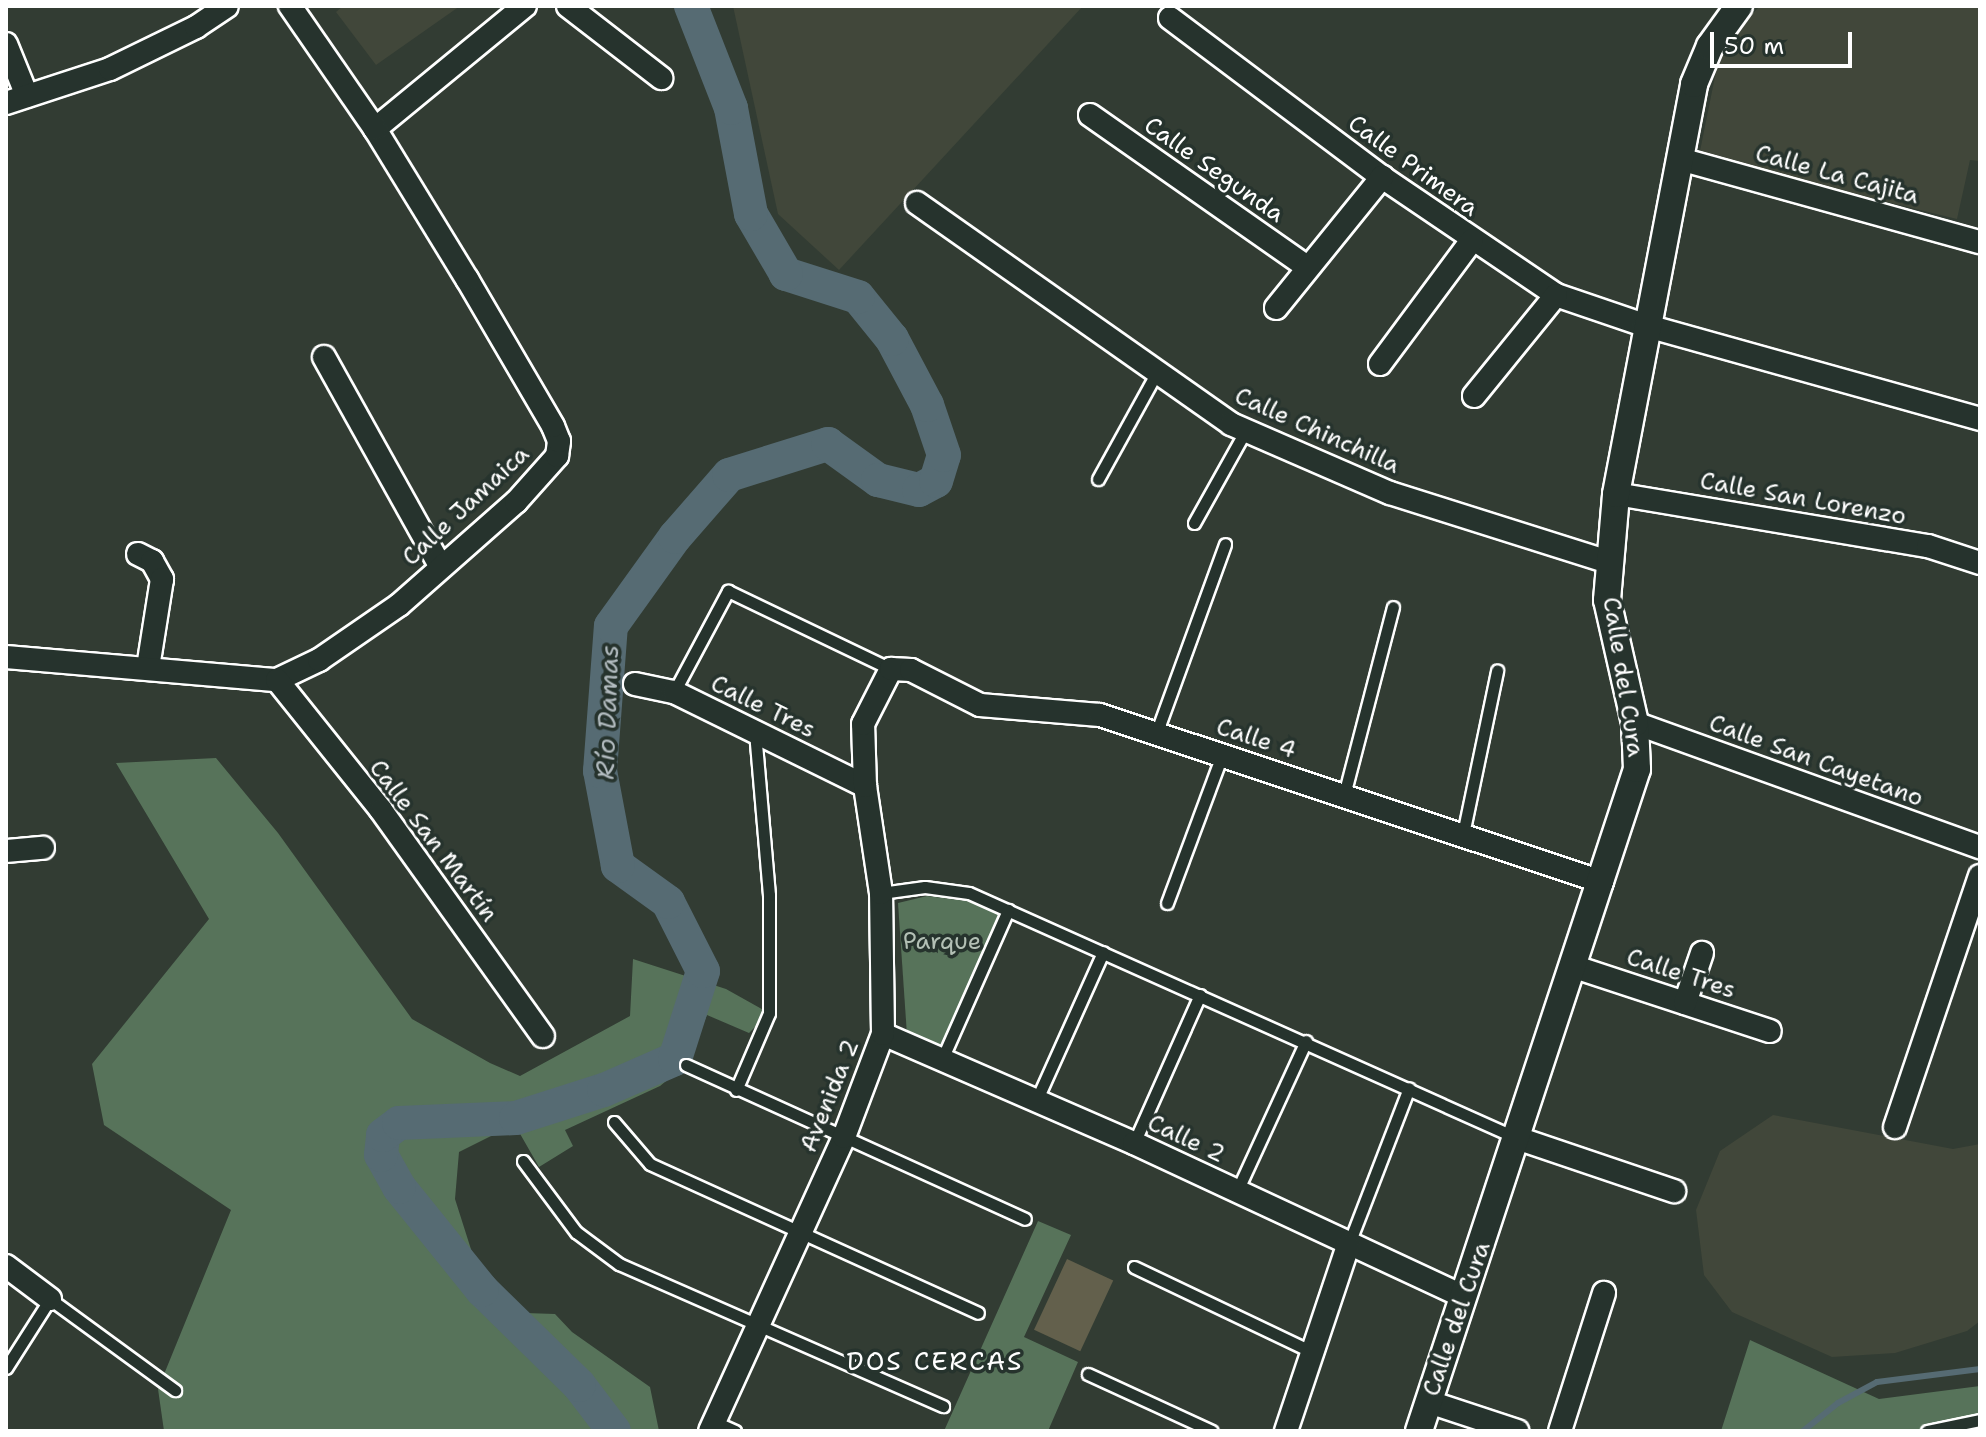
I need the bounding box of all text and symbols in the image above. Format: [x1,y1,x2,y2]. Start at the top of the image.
scale bar [1714,16,1856,66]
text: 50 m [1724,30,1784,62]
street label: Calle Primera [1342,109,1484,223]
street label: Calle Segunda [1138,111,1290,229]
street label: Calle La Cajita [1752,139,1922,211]
street label: Calle Chinchilla [1230,382,1404,480]
street label: Calle Jamaica [397,440,535,572]
street label: Calle San Lorenzo [1698,467,1908,531]
street label: Calle del Cura [1596,595,1650,759]
water label: Río Damas [589,644,625,780]
street label: Calle Tres [706,669,820,745]
street label: Calle San Cayetano [1705,709,1927,813]
street label: Calle 4 [1213,713,1299,765]
street label: Calle San Martín [363,754,503,928]
park label: Parque [903,928,981,956]
street label: Calle Tres [1623,943,1739,1005]
street label: Avenida 2 [794,1035,866,1157]
street label: Calle 2 [1143,1109,1229,1169]
street label: Calle del Cura [1417,1238,1497,1400]
district label: DOS CERCAS [847,1345,1023,1377]

